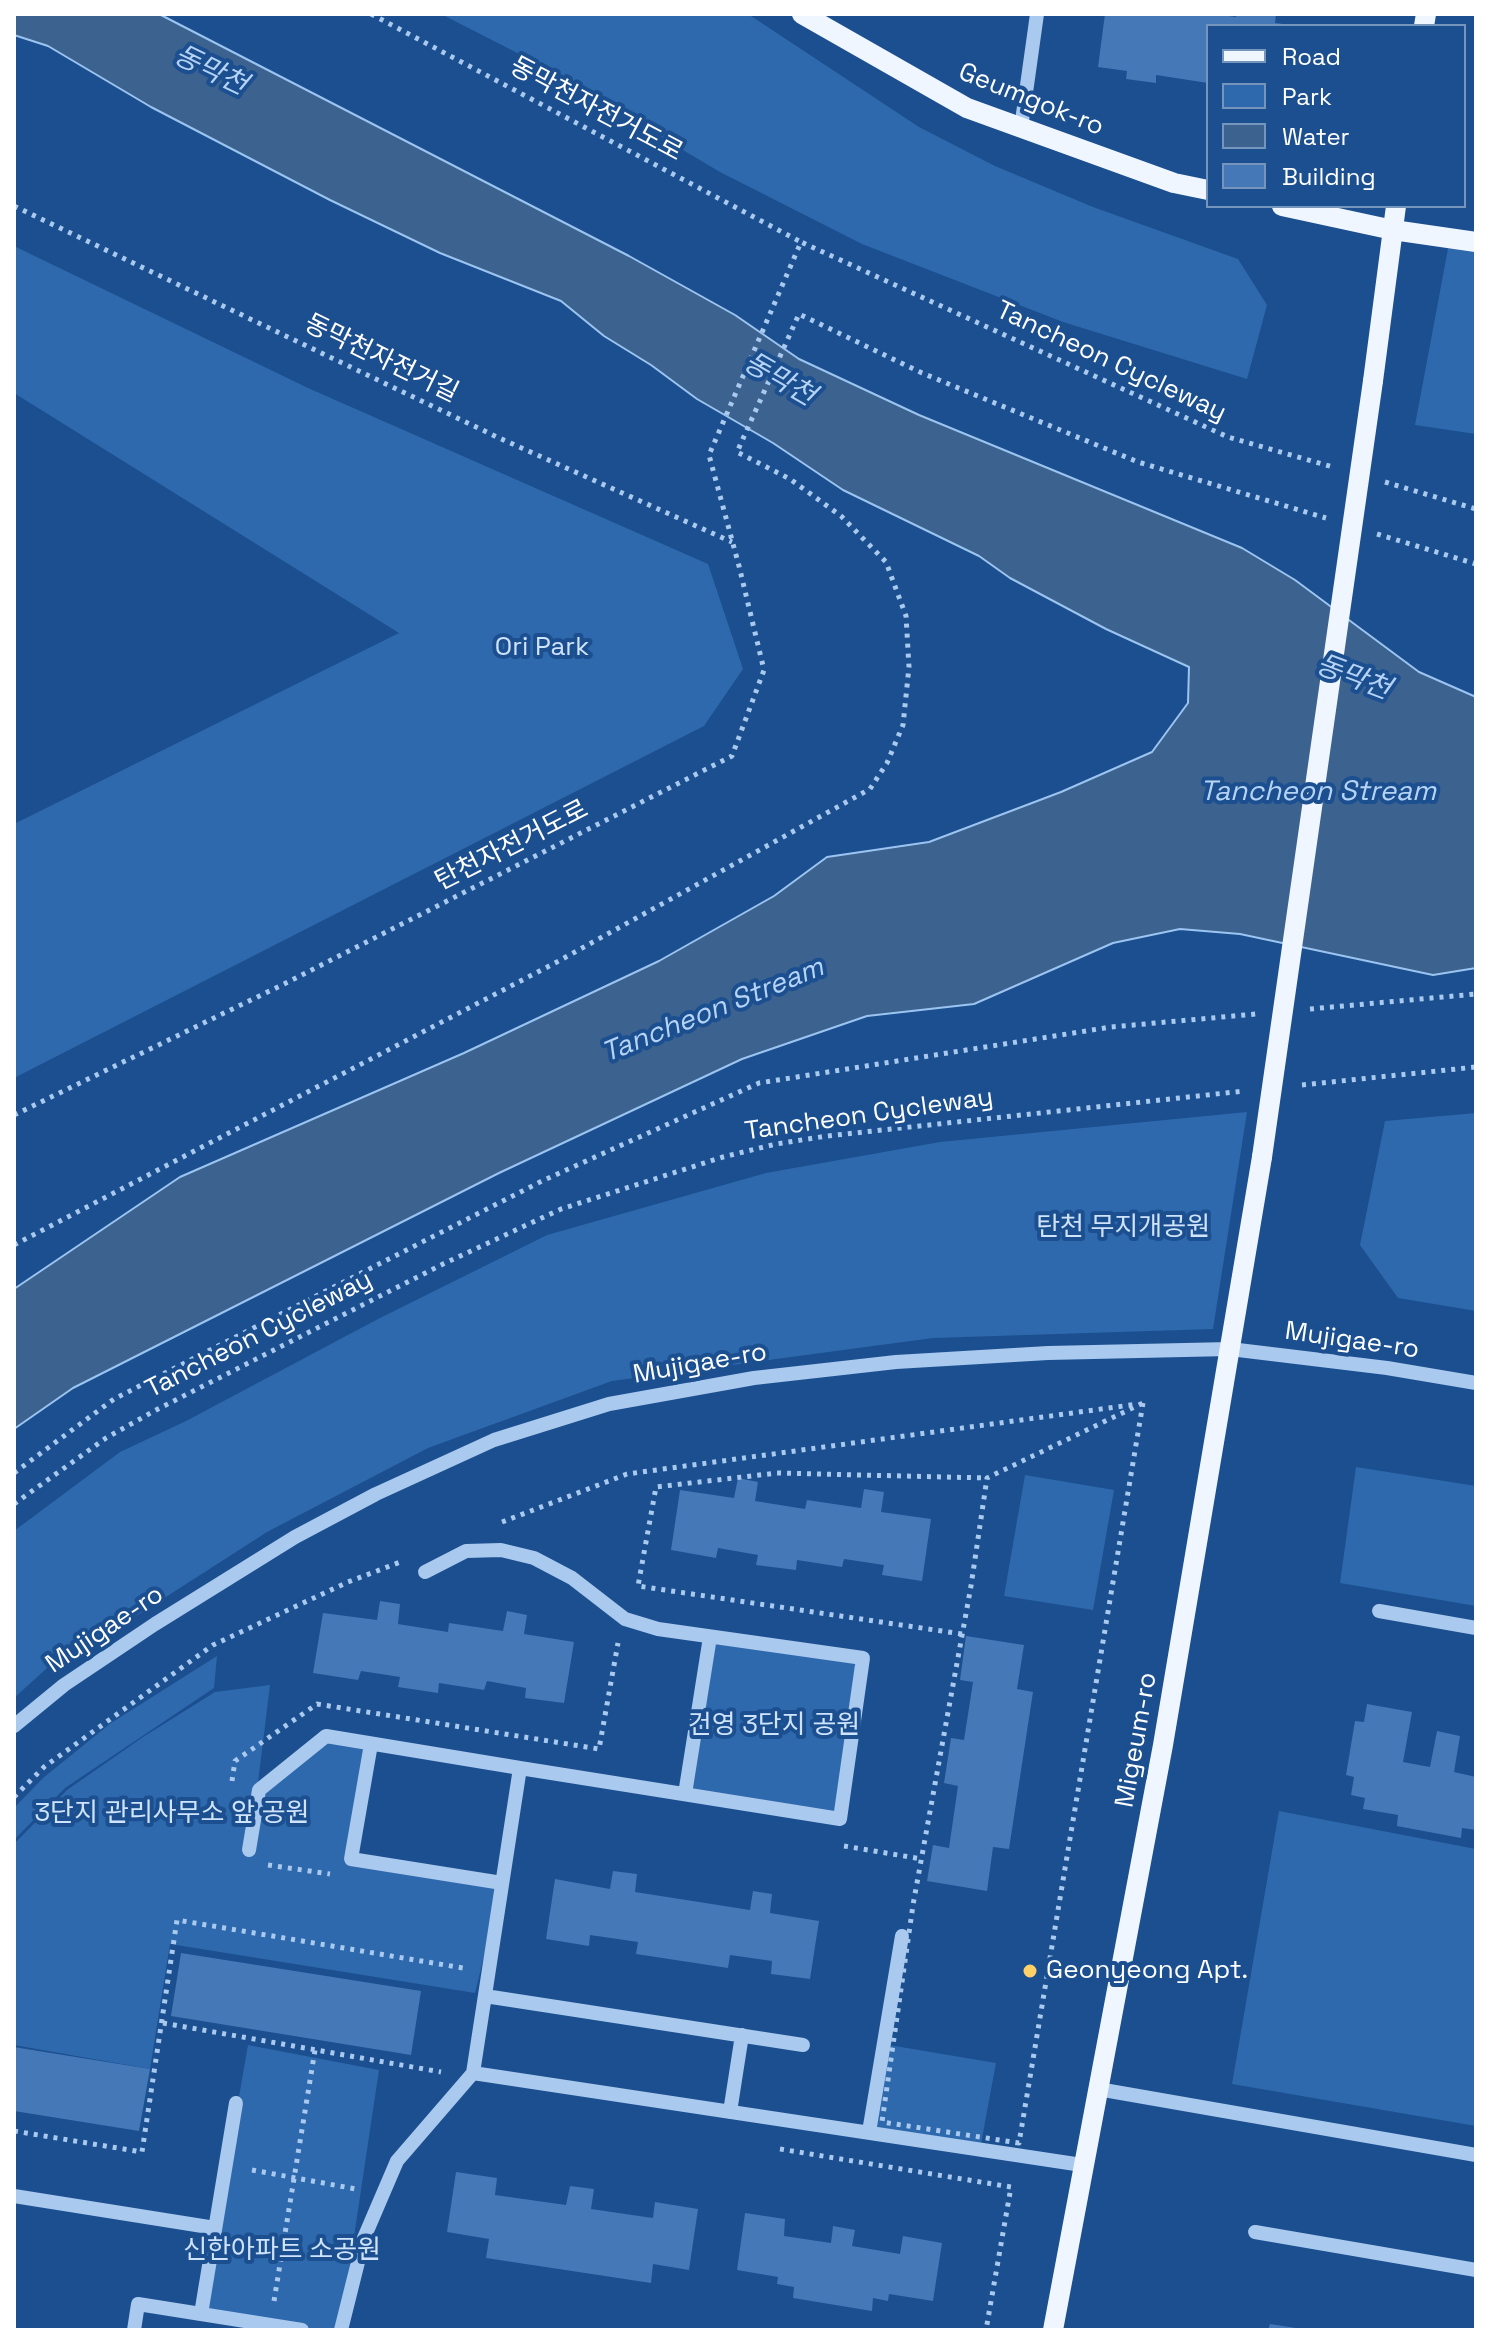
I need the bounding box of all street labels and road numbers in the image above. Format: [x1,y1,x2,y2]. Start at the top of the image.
street label: 동막천자전거도로 [504,51,688,169]
street label: Geumgok-ro [954,57,1108,143]
street label: Tancheon Cycleway [991,295,1231,429]
street label: 동막천자전거길 [299,308,463,410]
street label: 탄천자전거도로 [430,794,594,898]
street label: Tancheon Cycleway [743,1082,995,1148]
street label: Tancheon Cycleway [140,1264,378,1406]
street label: Mujigae-ro [1283,1316,1421,1366]
street label: Mujigae-ro [631,1337,769,1391]
street label: Mujigae-ro [40,1579,170,1681]
street label: Migeum-ro [1110,1670,1164,1810]

